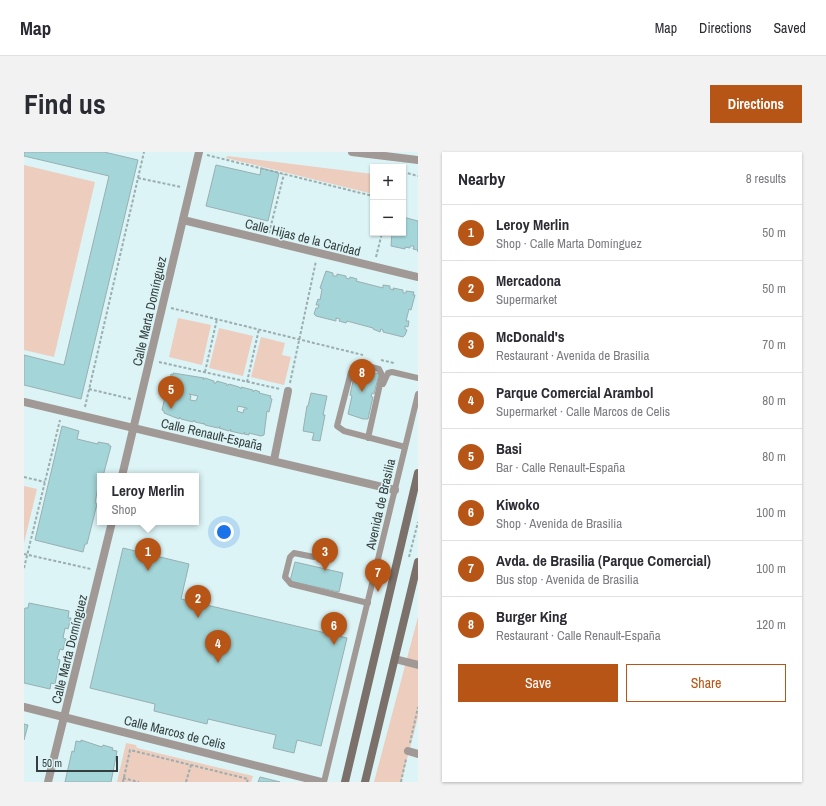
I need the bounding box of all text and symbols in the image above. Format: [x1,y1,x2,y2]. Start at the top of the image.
text: Map [20,15,51,41]
text: Map [655,19,677,37]
text: Directions [699,19,751,37]
text: Saved [773,19,806,37]
text: Find us [24,85,106,123]
button: Directions [710,85,802,123]
map controls [370,164,406,236]
button: + [370,164,406,200]
text: Nearby [458,167,505,190]
text: 8 results [746,170,786,187]
button: − [370,200,406,236]
text: Leroy Merlin [496,214,569,235]
street label: Calle Hijas de la Caridad [243,215,362,260]
text: 1 [468,224,474,241]
text: 50 m [762,224,786,241]
text: Shop · Calle Marta Domínguez [496,235,642,252]
street label: Calle Marta Domínguez [129,255,170,368]
text: Mercadona [496,270,561,291]
text: 2 [468,280,474,297]
text: 50 m [762,280,786,297]
text: Supermarket [496,291,557,308]
text: McDonald's [496,326,565,347]
text: 3 [468,336,474,353]
text: 70 m [762,336,786,353]
text: Restaurant · Avenida de Brasilia [496,347,649,364]
pin: 8 [349,359,375,392]
pin: 5 [158,376,184,409]
text: Parque Comercial Arambol [496,382,653,403]
text: 4 [468,392,474,409]
text: 80 m [762,392,786,409]
text: Supermarket · Calle Marcos de Celis [496,403,670,420]
street label: Calle Renault-España [159,415,264,454]
text: Basi [496,438,522,459]
text: 5 [468,448,474,465]
text: 80 m [762,448,786,465]
street label: Avenida de Brasilia [362,457,399,552]
text: Bar · Calle Renault-España [496,459,625,476]
popup [97,473,199,525]
text: Leroy Merlin [111,480,185,501]
text: Kiwoko [496,494,540,515]
text: Shop [111,501,136,518]
text: 6 [468,504,474,521]
text: 100 m [756,504,786,521]
text: Shop · Avenida de Brasilia [496,515,622,532]
your location [214,522,234,542]
pin: 1 [135,538,161,571]
pin: 3 [312,538,338,571]
text: Avda. de Brasilia (Parque Comercial) [496,550,711,571]
pin: 7 [365,559,391,592]
text: 7 [468,560,474,577]
text: 100 m [756,560,786,577]
text: Bus stop · Avenida de Brasilia [496,571,639,588]
pin: 2 [185,585,211,618]
street label: Calle Marta Domínguez [48,593,91,706]
text: Burger King [496,606,567,627]
pin: 6 [321,612,347,645]
text: 8 [468,616,474,633]
text: 120 m [756,616,786,633]
text: Restaurant · Calle Renault-España [496,627,661,644]
pin: 4 [205,630,231,663]
button: Save [458,664,618,702]
button: Share [626,664,786,702]
street label: Calle Marcos de Celis [122,712,228,753]
scale bar [36,754,118,773]
text: 50 m [42,756,62,770]

